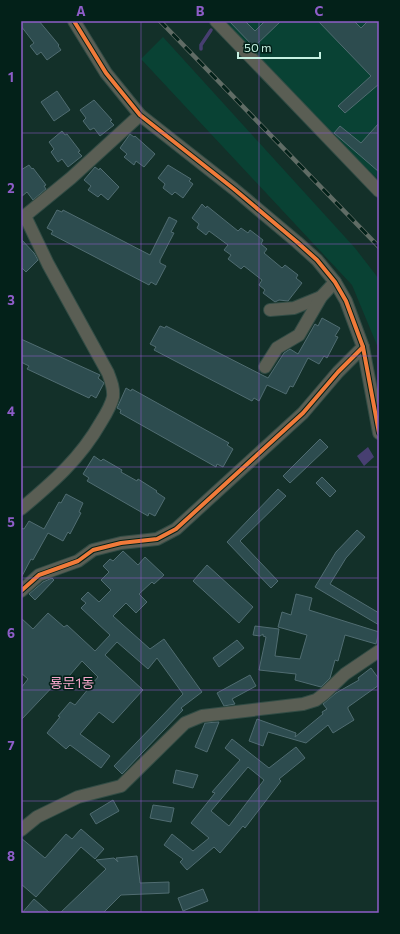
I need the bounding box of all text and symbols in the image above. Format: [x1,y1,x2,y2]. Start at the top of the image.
text: A [76,3,86,19]
text: B [196,3,205,19]
text: C [315,3,324,19]
scale bar [238,34,320,60]
text: 50 m [244,40,272,54]
text: 1 [8,69,14,85]
text: 2 [7,180,15,196]
text: 3 [7,292,15,308]
text: 4 [7,403,15,419]
text: 5 [7,514,15,530]
text: 6 [7,625,15,641]
district label: 룡문1동 [50,674,94,691]
text: 7 [7,737,15,753]
text: 8 [7,848,15,864]

